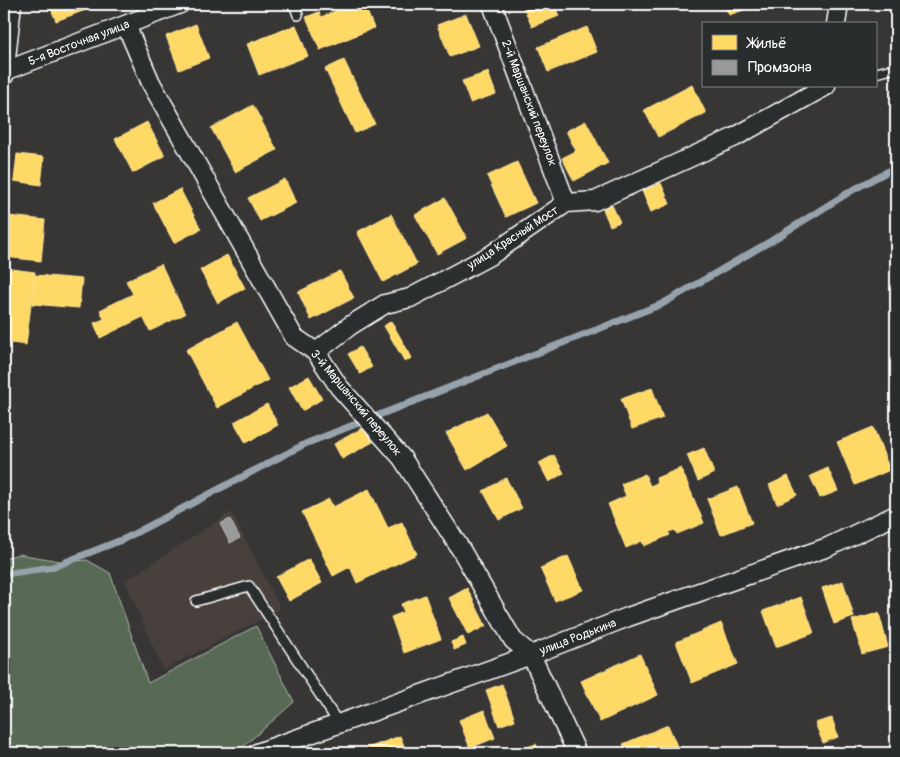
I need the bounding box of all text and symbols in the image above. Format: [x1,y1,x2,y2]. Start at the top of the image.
street label: 5-я Восточная улица [26,17,132,69]
legend [702,22,878,88]
text: Жильё [746,34,787,53]
street label: 2-й Маршанский переулок [498,38,560,168]
text: Промзона [748,58,812,77]
street label: улица Красный Мост [464,203,561,274]
street label: 3-й Маршанский переулок [307,347,405,459]
street label: улица Родькина [537,615,619,659]

